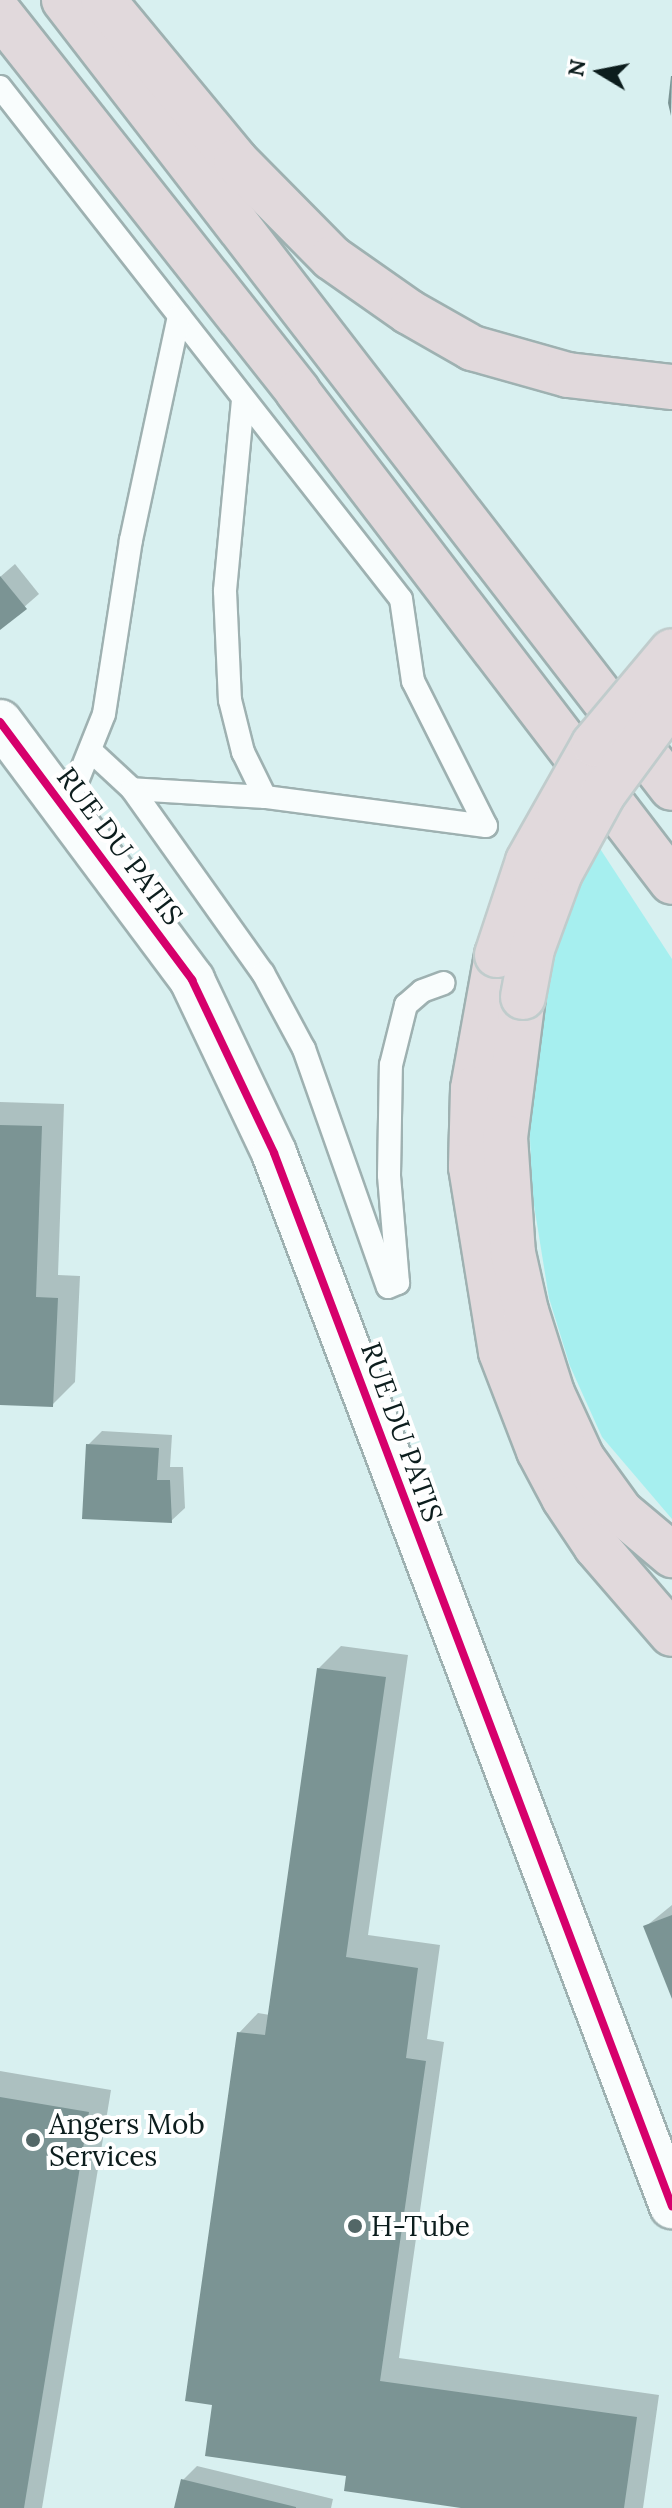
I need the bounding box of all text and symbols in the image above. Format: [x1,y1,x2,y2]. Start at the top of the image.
north arrow [560,32,640,112]
text: N [561,57,592,79]
street label: RUE DU PATIS [50,761,190,931]
street label: RUE DU PATIS [354,1338,450,1526]
place label: Angers Mob Services [49,2107,205,2173]
marker: Angers Mob Services [24,2131,42,2149]
place label: H-Tube [371,2209,470,2243]
marker: H-Tube [346,2217,364,2235]

